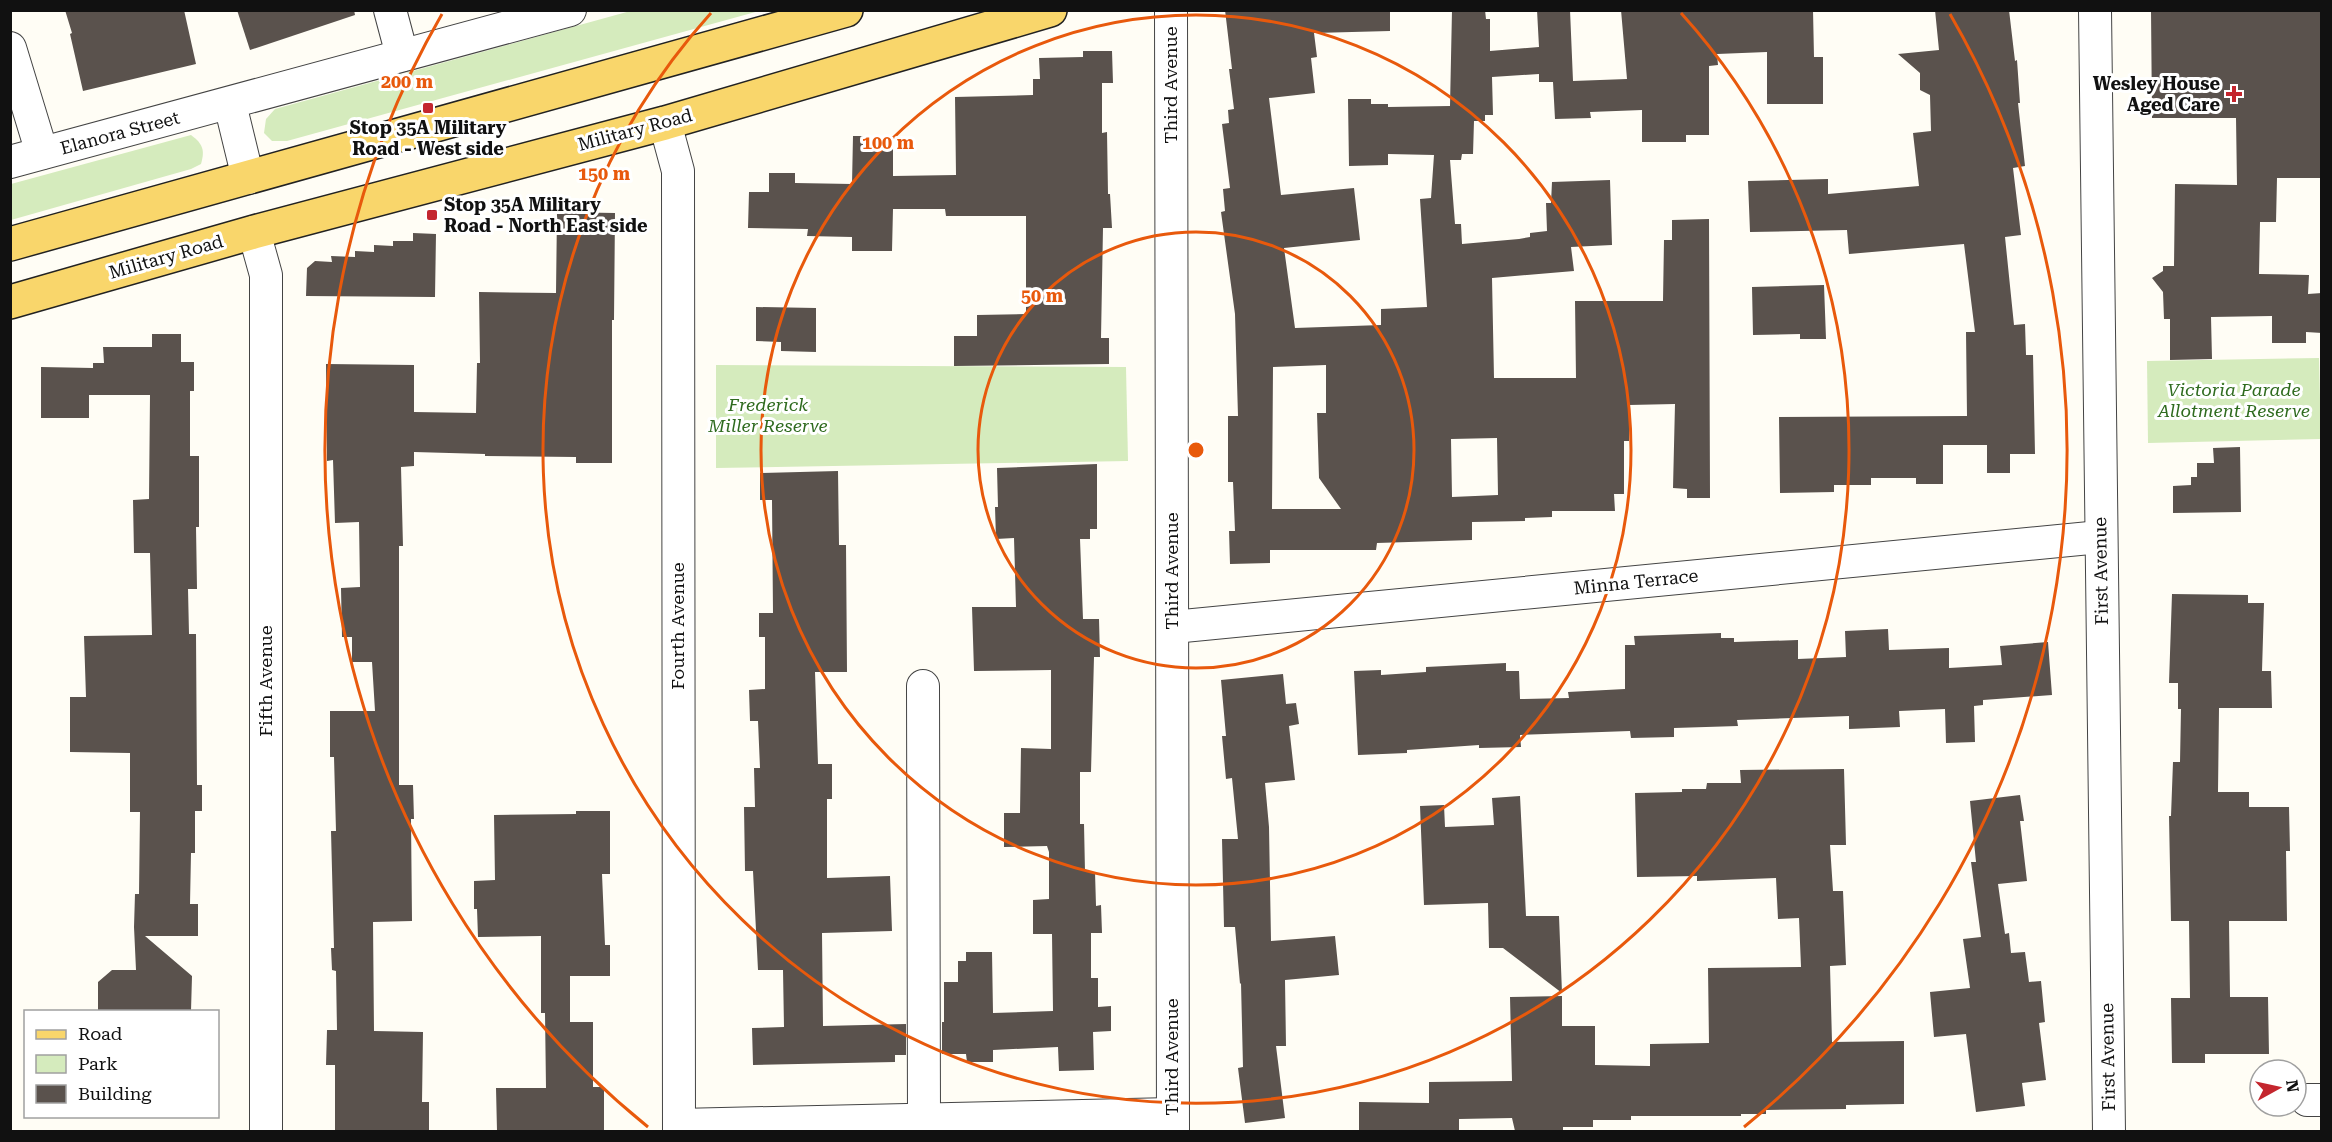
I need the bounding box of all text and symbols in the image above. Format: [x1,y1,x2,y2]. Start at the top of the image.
street label: Third Avenue [1160,26,1181,144]
text: 200 m [381,71,434,92]
place label: Wesley House Aged Care [2093,73,2220,115]
marker: Wesley House Aged Care [2225,85,2243,103]
marker: Stop 35A Military Road - West side [421,101,435,115]
street label: Military Road [575,104,695,155]
street label: Elanora Street [58,106,182,159]
place label: Stop 35A Military Road - West side [350,117,507,159]
text: 100 m [862,132,915,153]
text: 150 m [578,163,631,184]
place label: Stop 35A Military Road - North East side [444,194,648,236]
marker: Stop 35A Military Road - North East side [425,208,439,222]
street label: Military Road [106,230,226,283]
text: 50 m [1021,285,1064,306]
park label: Victoria Parade Allotment Reserve [2157,379,2310,421]
park label: Frederick Miller Reserve [707,394,828,436]
centre of rings [1186,440,1206,460]
street label: Third Avenue [1161,512,1182,630]
street label: First Avenue [2089,517,2112,625]
street label: Fourth Avenue [667,562,688,690]
street label: Minna Terrace [1573,564,1699,598]
street label: Fifth Avenue [255,625,276,737]
street label: Third Avenue [1161,998,1182,1116]
street label: First Avenue [2096,1003,2119,1111]
legend [24,1010,219,1118]
text: Road [78,1023,123,1044]
text: Park [78,1053,118,1074]
north arrow [2248,1058,2308,1118]
text: N [2282,1079,2303,1093]
text: Building [78,1083,152,1104]

